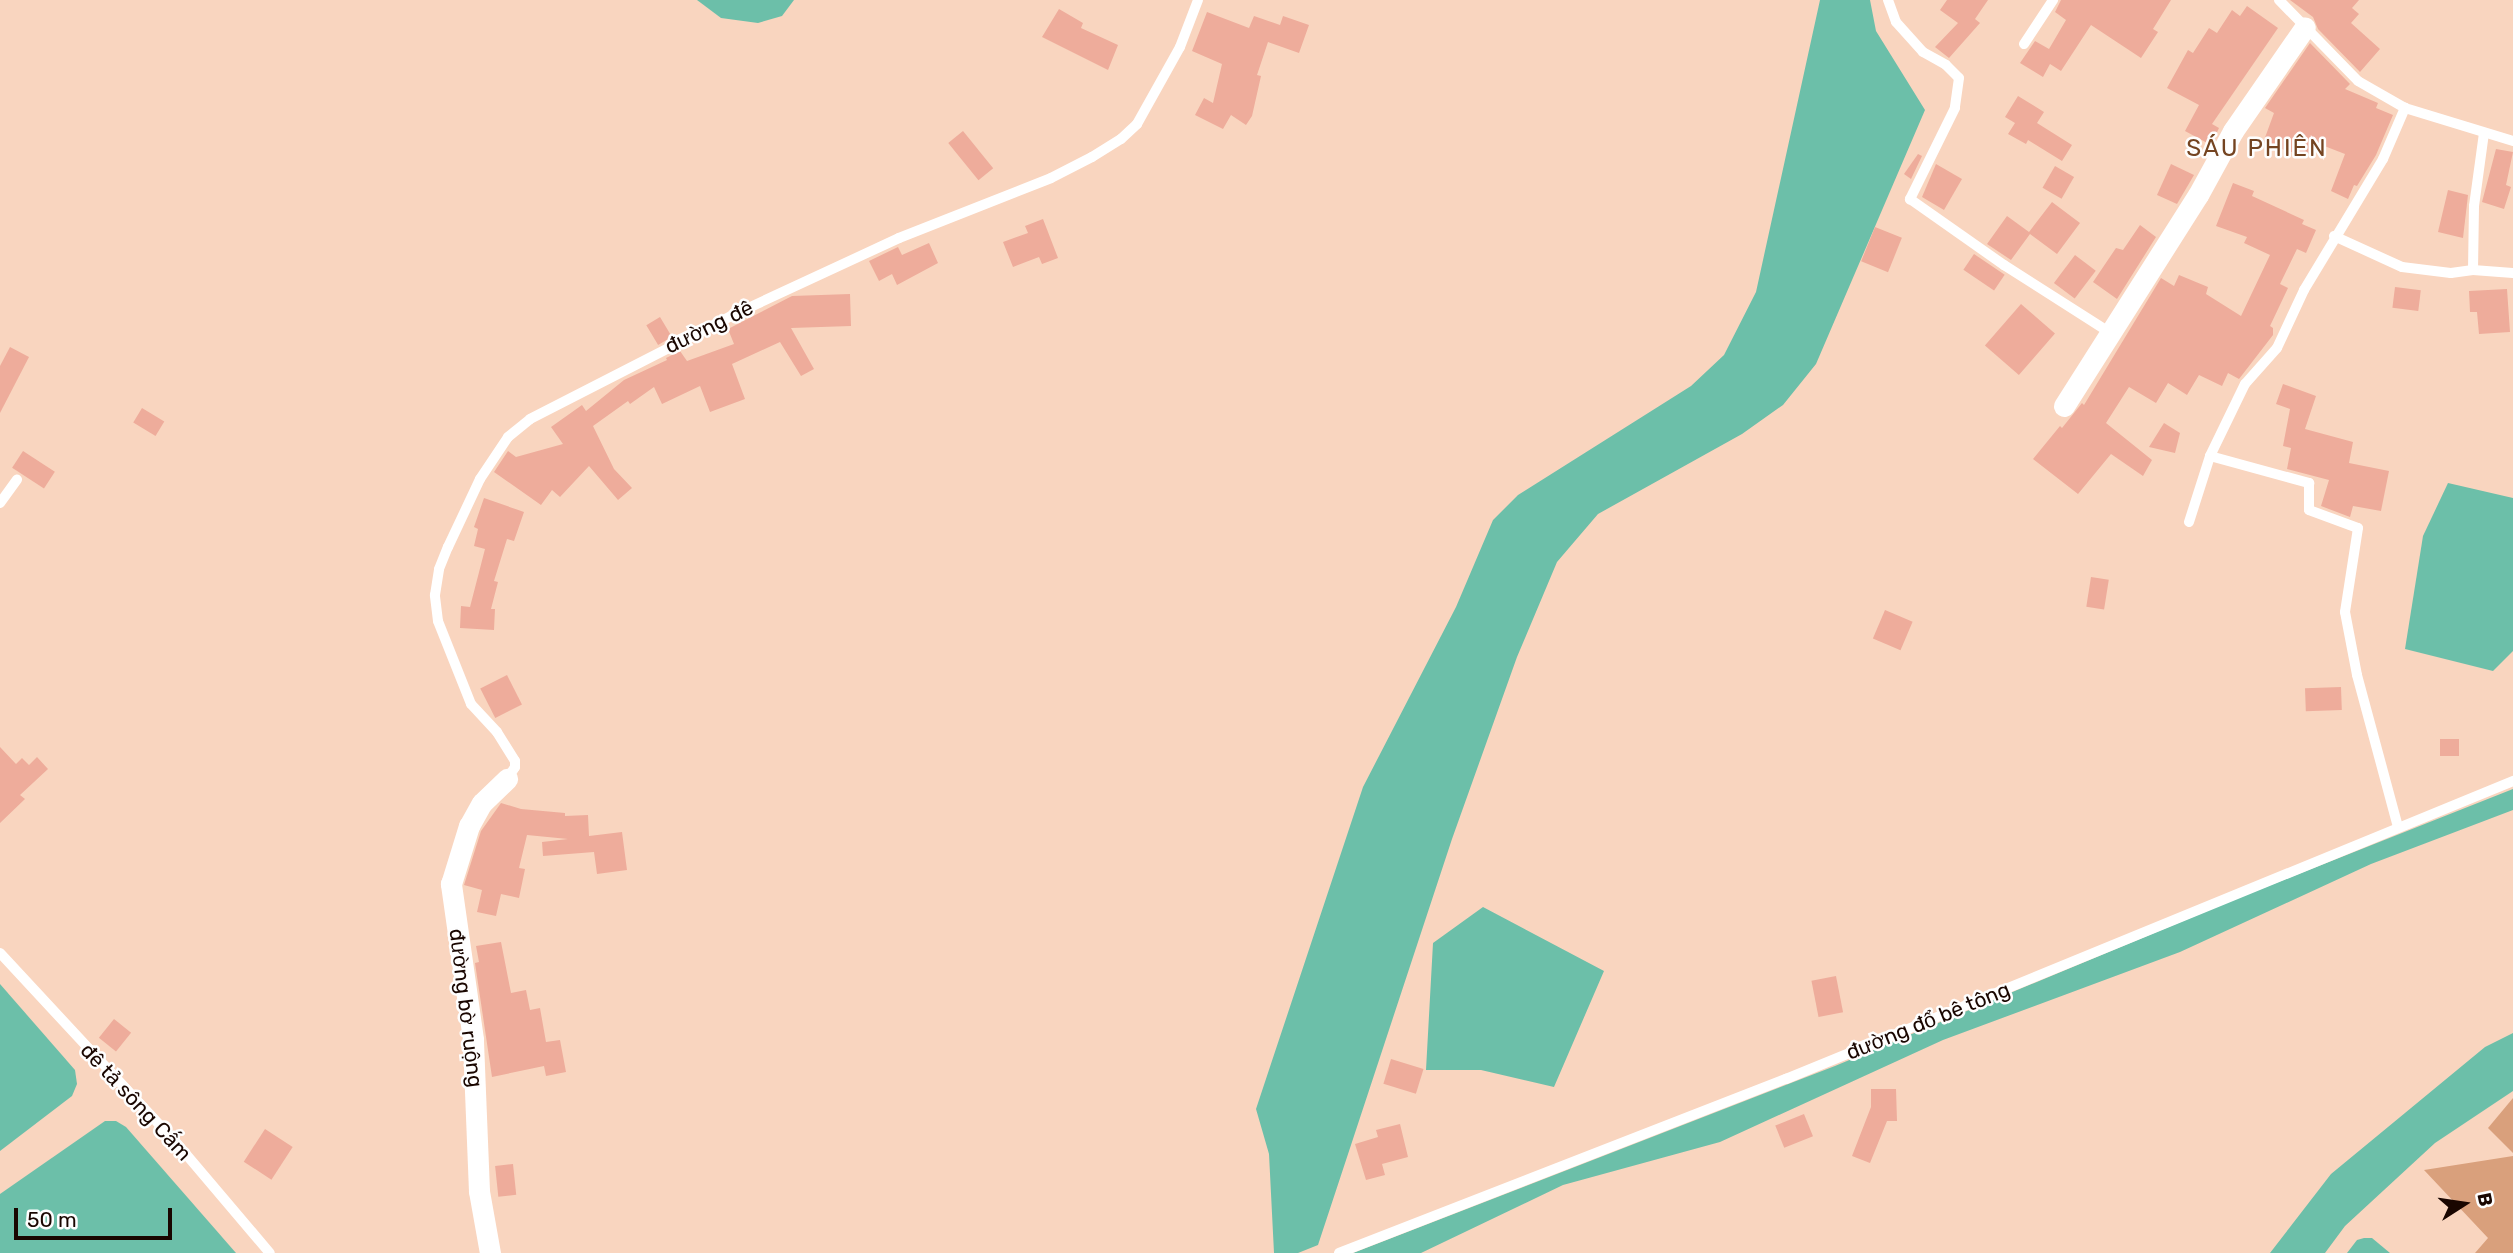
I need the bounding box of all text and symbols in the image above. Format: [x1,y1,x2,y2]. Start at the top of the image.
district label: SÁU PHIÊN [2187,135,2327,163]
street label: đường đê [661,295,757,359]
street label: đường bờ ruộng [444,927,488,1089]
street label: đường đổ bê tông [1842,977,2014,1065]
street label: đê tả sông Cấm [75,1038,197,1166]
north arrow [2429,1169,2499,1239]
text: B [2472,1191,2498,1208]
scale bar [18,1194,175,1238]
text: 50 m [27,1207,77,1232]

